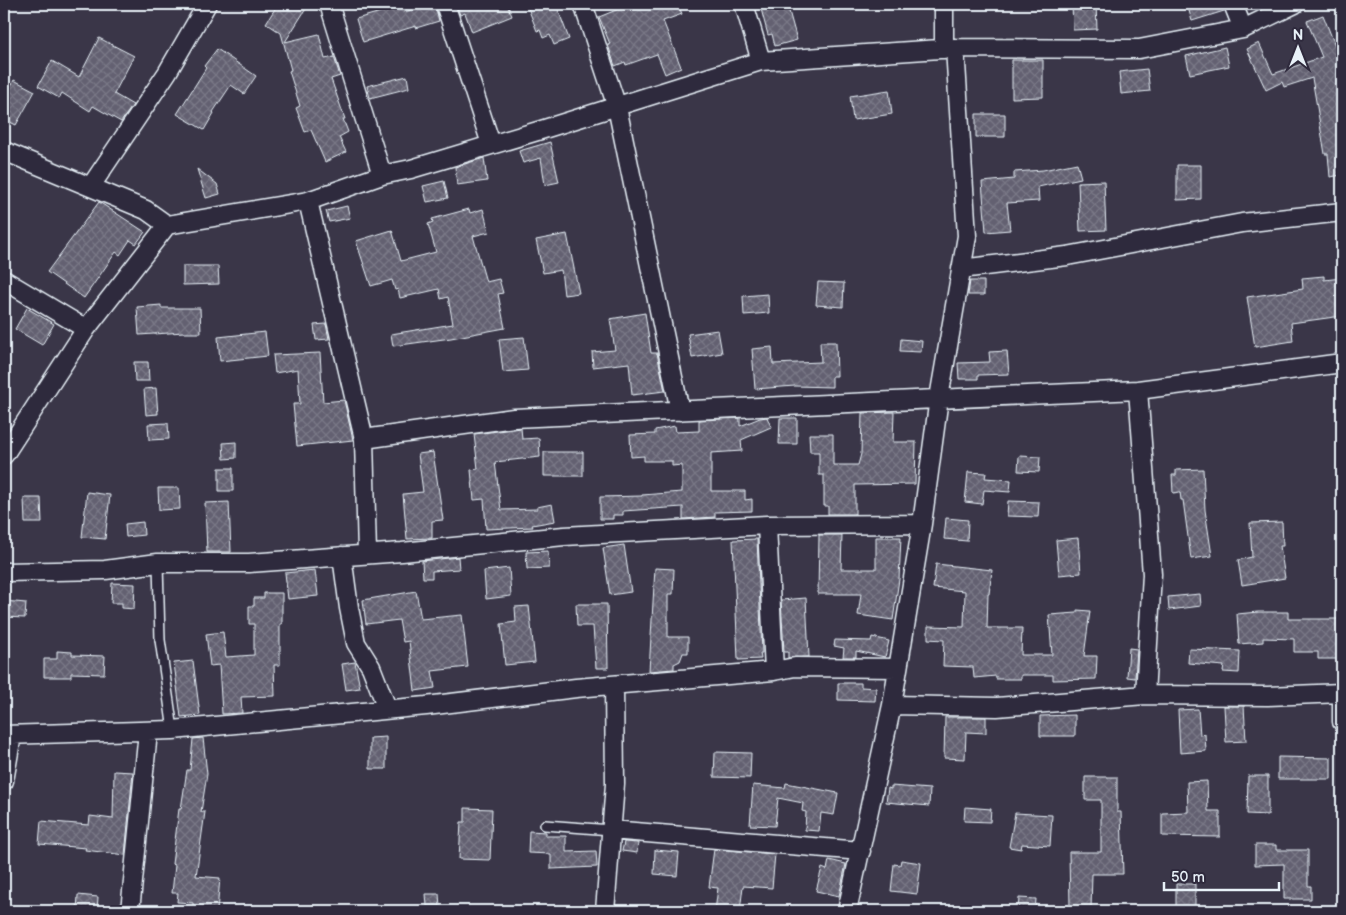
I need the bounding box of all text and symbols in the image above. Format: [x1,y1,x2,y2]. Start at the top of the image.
north arrow [1274,22,1324,72]
text: N [1293,27,1303,44]
scale bar [1164,860,1278,892]
text: 50 m [1171,868,1205,887]

